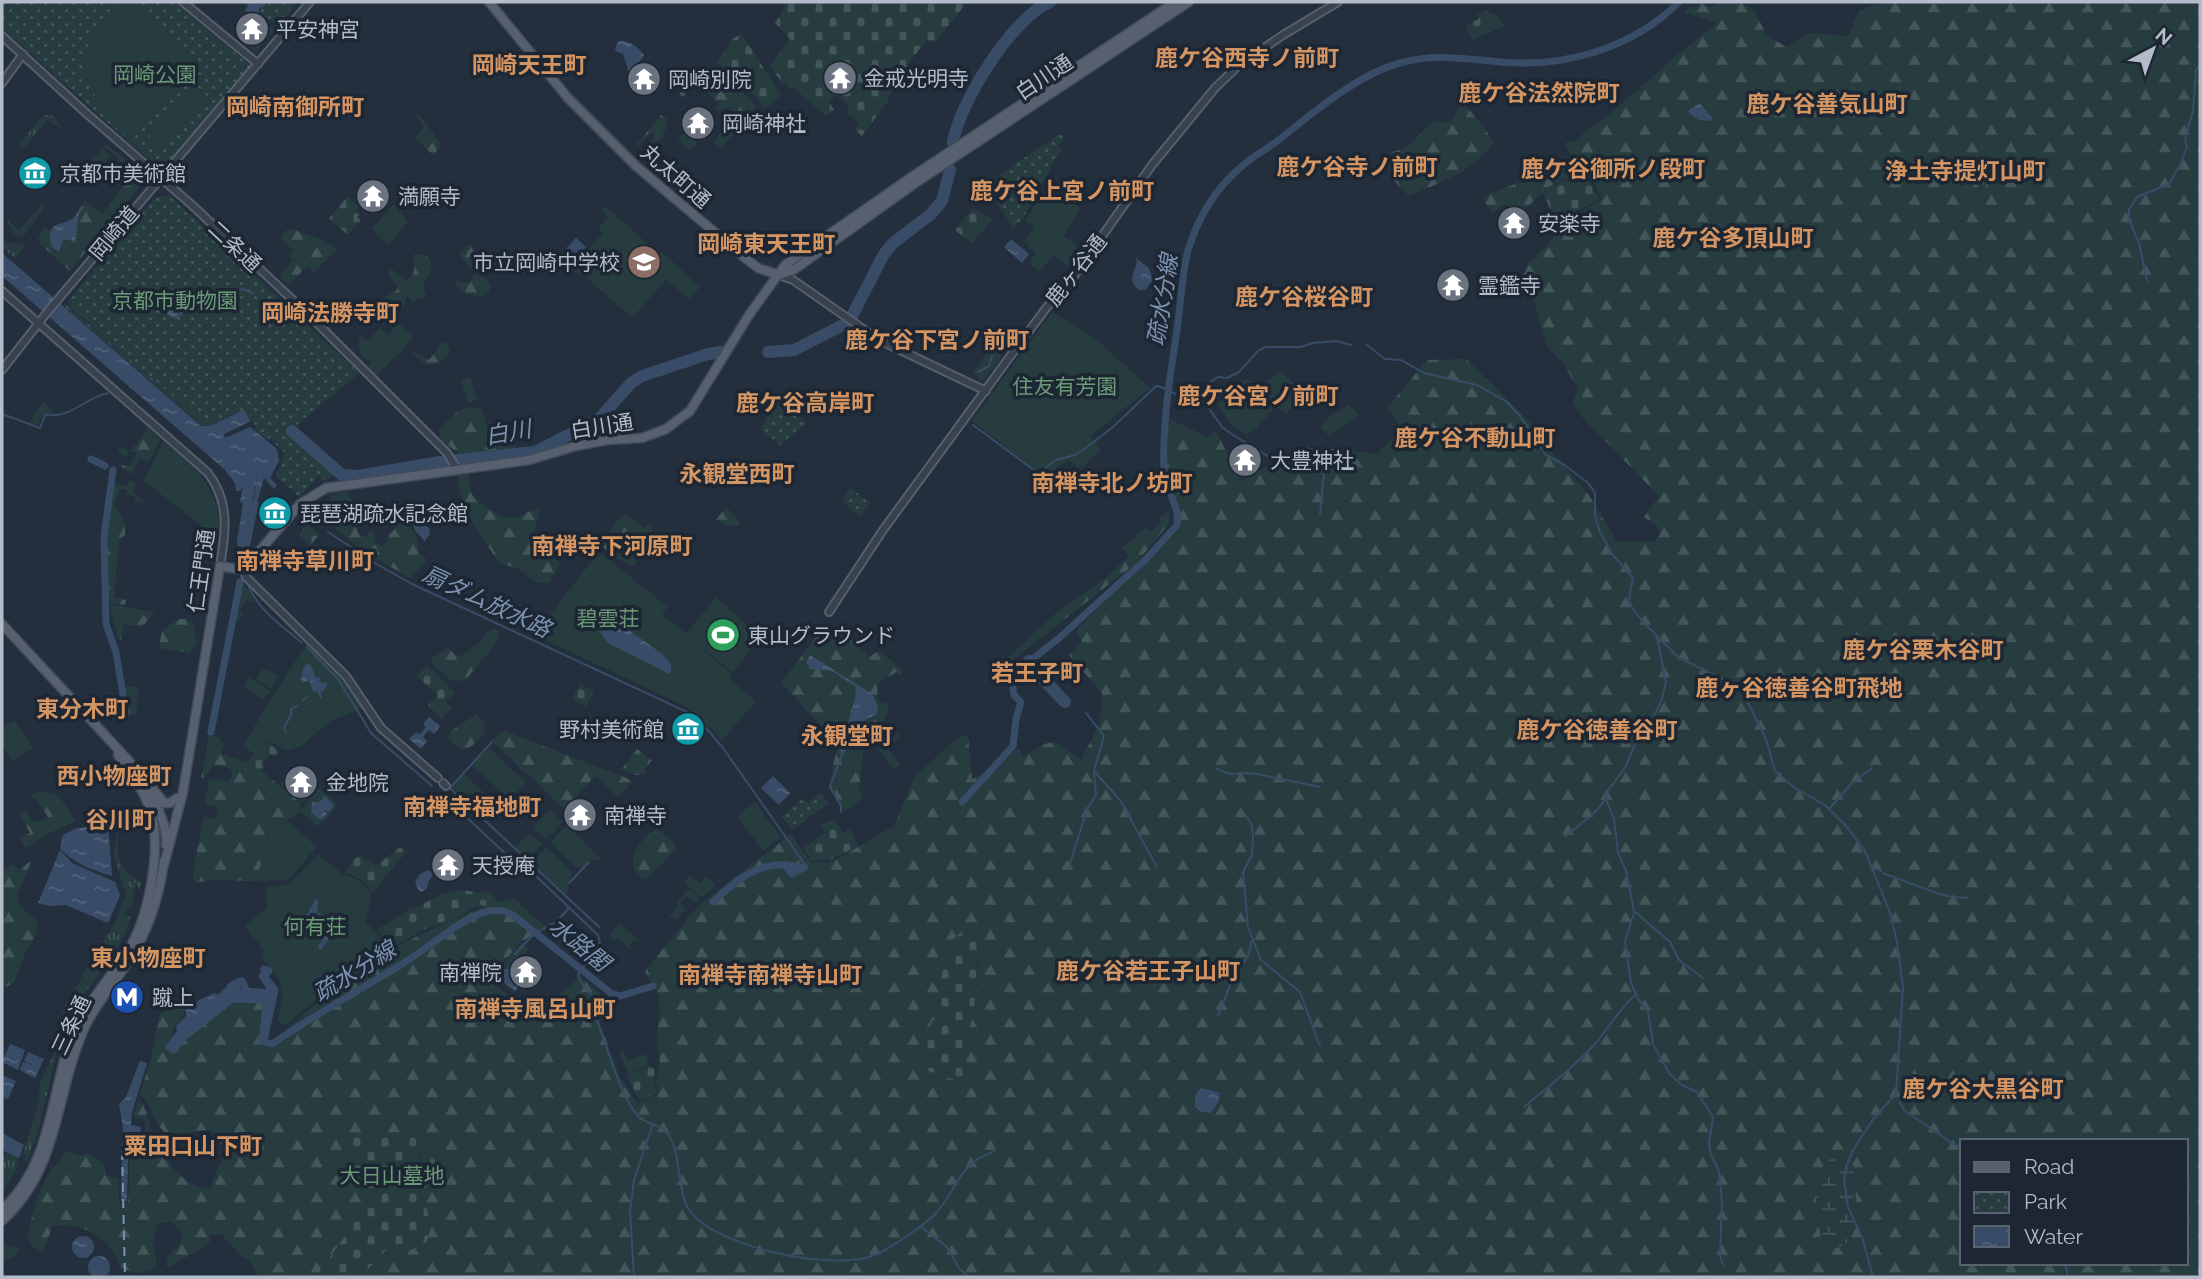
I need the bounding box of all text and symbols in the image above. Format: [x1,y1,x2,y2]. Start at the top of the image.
temple icon: 平安神宮 [233,10,271,48]
north arrow [2118,14,2188,84]
place label: 平安神宮 [276,17,360,42]
text: N [2151,23,2177,49]
district label: 鹿ケ谷西寺ノ前町 [1155,44,1339,71]
street label: 白川通 [1011,49,1077,105]
district label: 岡崎天王町 [472,51,587,78]
temple icon: 金戒光明寺 [821,59,859,97]
temple icon: 岡崎別院 [625,60,663,98]
park label: 岡崎公園 [113,62,197,87]
place label: 金戒光明寺 [864,66,969,91]
place label: 岡崎別院 [668,67,752,92]
district label: 鹿ケ谷法然院町 [1459,79,1620,106]
district label: 鹿ケ谷善気山町 [1747,90,1908,117]
district label: 岡崎南御所町 [226,93,364,120]
temple icon: 岡崎神社 [679,104,717,142]
place label: 岡崎神社 [722,111,806,136]
street label: 丸太町通 [636,139,716,213]
district label: 鹿ケ谷寺ノ前町 [1277,153,1438,180]
museum icon: 京都市美術館 [16,154,54,192]
district label: 鹿ケ谷御所ノ段町 [1521,155,1705,182]
district label: 浄土寺提灯山町 [1885,157,2046,184]
place label: 京都市美術館 [60,161,186,186]
temple icon: 満願寺 [354,177,392,215]
district label: 鹿ケ谷上宮ノ前町 [970,177,1154,204]
place label: 満願寺 [398,184,461,209]
street label: 岡崎道 [84,201,144,265]
temple icon: 安楽寺 [1495,204,1533,242]
place label: 安楽寺 [1538,211,1601,236]
street label: 二条通 [203,215,267,277]
district label: 鹿ケ谷多頂山町 [1653,224,1814,251]
street label: 鹿ヶ谷通 [1040,229,1112,311]
district label: 岡崎東天王町 [697,230,835,257]
school or university icon: 市立岡崎中学校 [625,243,663,281]
water label: 疏水分線 [1141,249,1183,348]
place label: 市立岡崎中学校 [473,250,620,275]
temple icon: 霊鑑寺 [1434,266,1472,304]
place label: 霊鑑寺 [1478,273,1541,298]
district label: 鹿ケ谷桜谷町 [1235,283,1373,310]
park label: 京都市動物園 [112,288,238,313]
district label: 岡崎法勝寺町 [261,299,399,326]
district label: 鹿ケ谷下宮ノ前町 [845,326,1029,353]
park label: 住友有芳園 [1013,374,1118,399]
district label: 鹿ケ谷宮ノ前町 [1178,382,1339,409]
district label: 鹿ケ谷高岸町 [736,389,874,416]
street label: 白川通 [569,409,635,443]
water label: 白川 [483,414,536,449]
district label: 鹿ケ谷不動山町 [1395,424,1556,451]
temple icon: 大豊神社 [1226,441,1264,479]
place label: 大豊神社 [1270,448,1354,473]
district label: 永観堂西町 [680,460,795,487]
district label: 南禅寺北ノ坊町 [1032,469,1193,496]
museum icon: 琵琶湖疏水記念館 [256,494,294,532]
place label: 琵琶湖疏水記念館 [300,501,468,526]
street label: 仁王門通 [183,528,219,614]
district label: 南禅寺下河原町 [532,532,693,559]
district label: 南禅寺草川町 [236,547,374,574]
water label: 扇ダム放水路 [419,560,557,643]
park label: 碧雲荘 [577,606,640,631]
sports icon: 東山グラウンド [704,616,742,654]
place label: 東山グラウンド [748,623,895,648]
district label: 鹿ケ谷栗木谷町 [1843,636,2004,663]
district label: 若王子町 [991,659,1083,686]
district label: 鹿ヶ谷徳善谷町飛地 [1696,674,1903,701]
district label: 東分木町 [36,695,128,722]
museum icon: 野村美術館 [669,710,707,748]
district label: 鹿ケ谷徳善谷町 [1517,716,1678,743]
place label: 野村美術館 [559,717,664,742]
district label: 永観堂町 [801,722,893,749]
district label: 西小物座町 [57,762,172,789]
temple icon: 金地院 [282,763,320,801]
place label: 金地院 [326,770,389,795]
district label: 南禅寺福地町 [403,793,541,820]
temple icon: 南禅寺 [561,796,599,834]
place label: 南禅寺 [604,803,667,828]
district label: 谷川町 [86,806,155,833]
temple icon: 天授庵 [429,846,467,884]
place label: 天授庵 [472,853,535,878]
water label: 水路閣 [545,912,618,978]
park label: 何有荘 [284,914,347,939]
water label: 疏水分線 [308,934,403,1007]
district label: 東小物座町 [91,944,206,971]
temple icon: 南禅院 [507,953,545,991]
district label: 鹿ケ谷若王子山町 [1056,957,1240,984]
place label: 南禅院 [439,960,502,985]
district label: 南禅寺南禅寺山町 [678,961,862,988]
metro station icon: 蹴上 [108,978,146,1016]
place label: 蹴上 [152,985,194,1010]
street label: 三条通 [46,991,96,1059]
district label: 南禅寺風呂山町 [455,995,616,1022]
district label: 鹿ケ谷大黒谷町 [1903,1075,2064,1102]
district label: 粟田口山下町 [124,1132,262,1159]
legend [1960,1139,2188,1265]
text: Road [2024,1154,2074,1179]
park label: 大日山墓地 [340,1163,445,1188]
text: Park [2024,1189,2067,1214]
text: Water [2024,1224,2083,1249]

